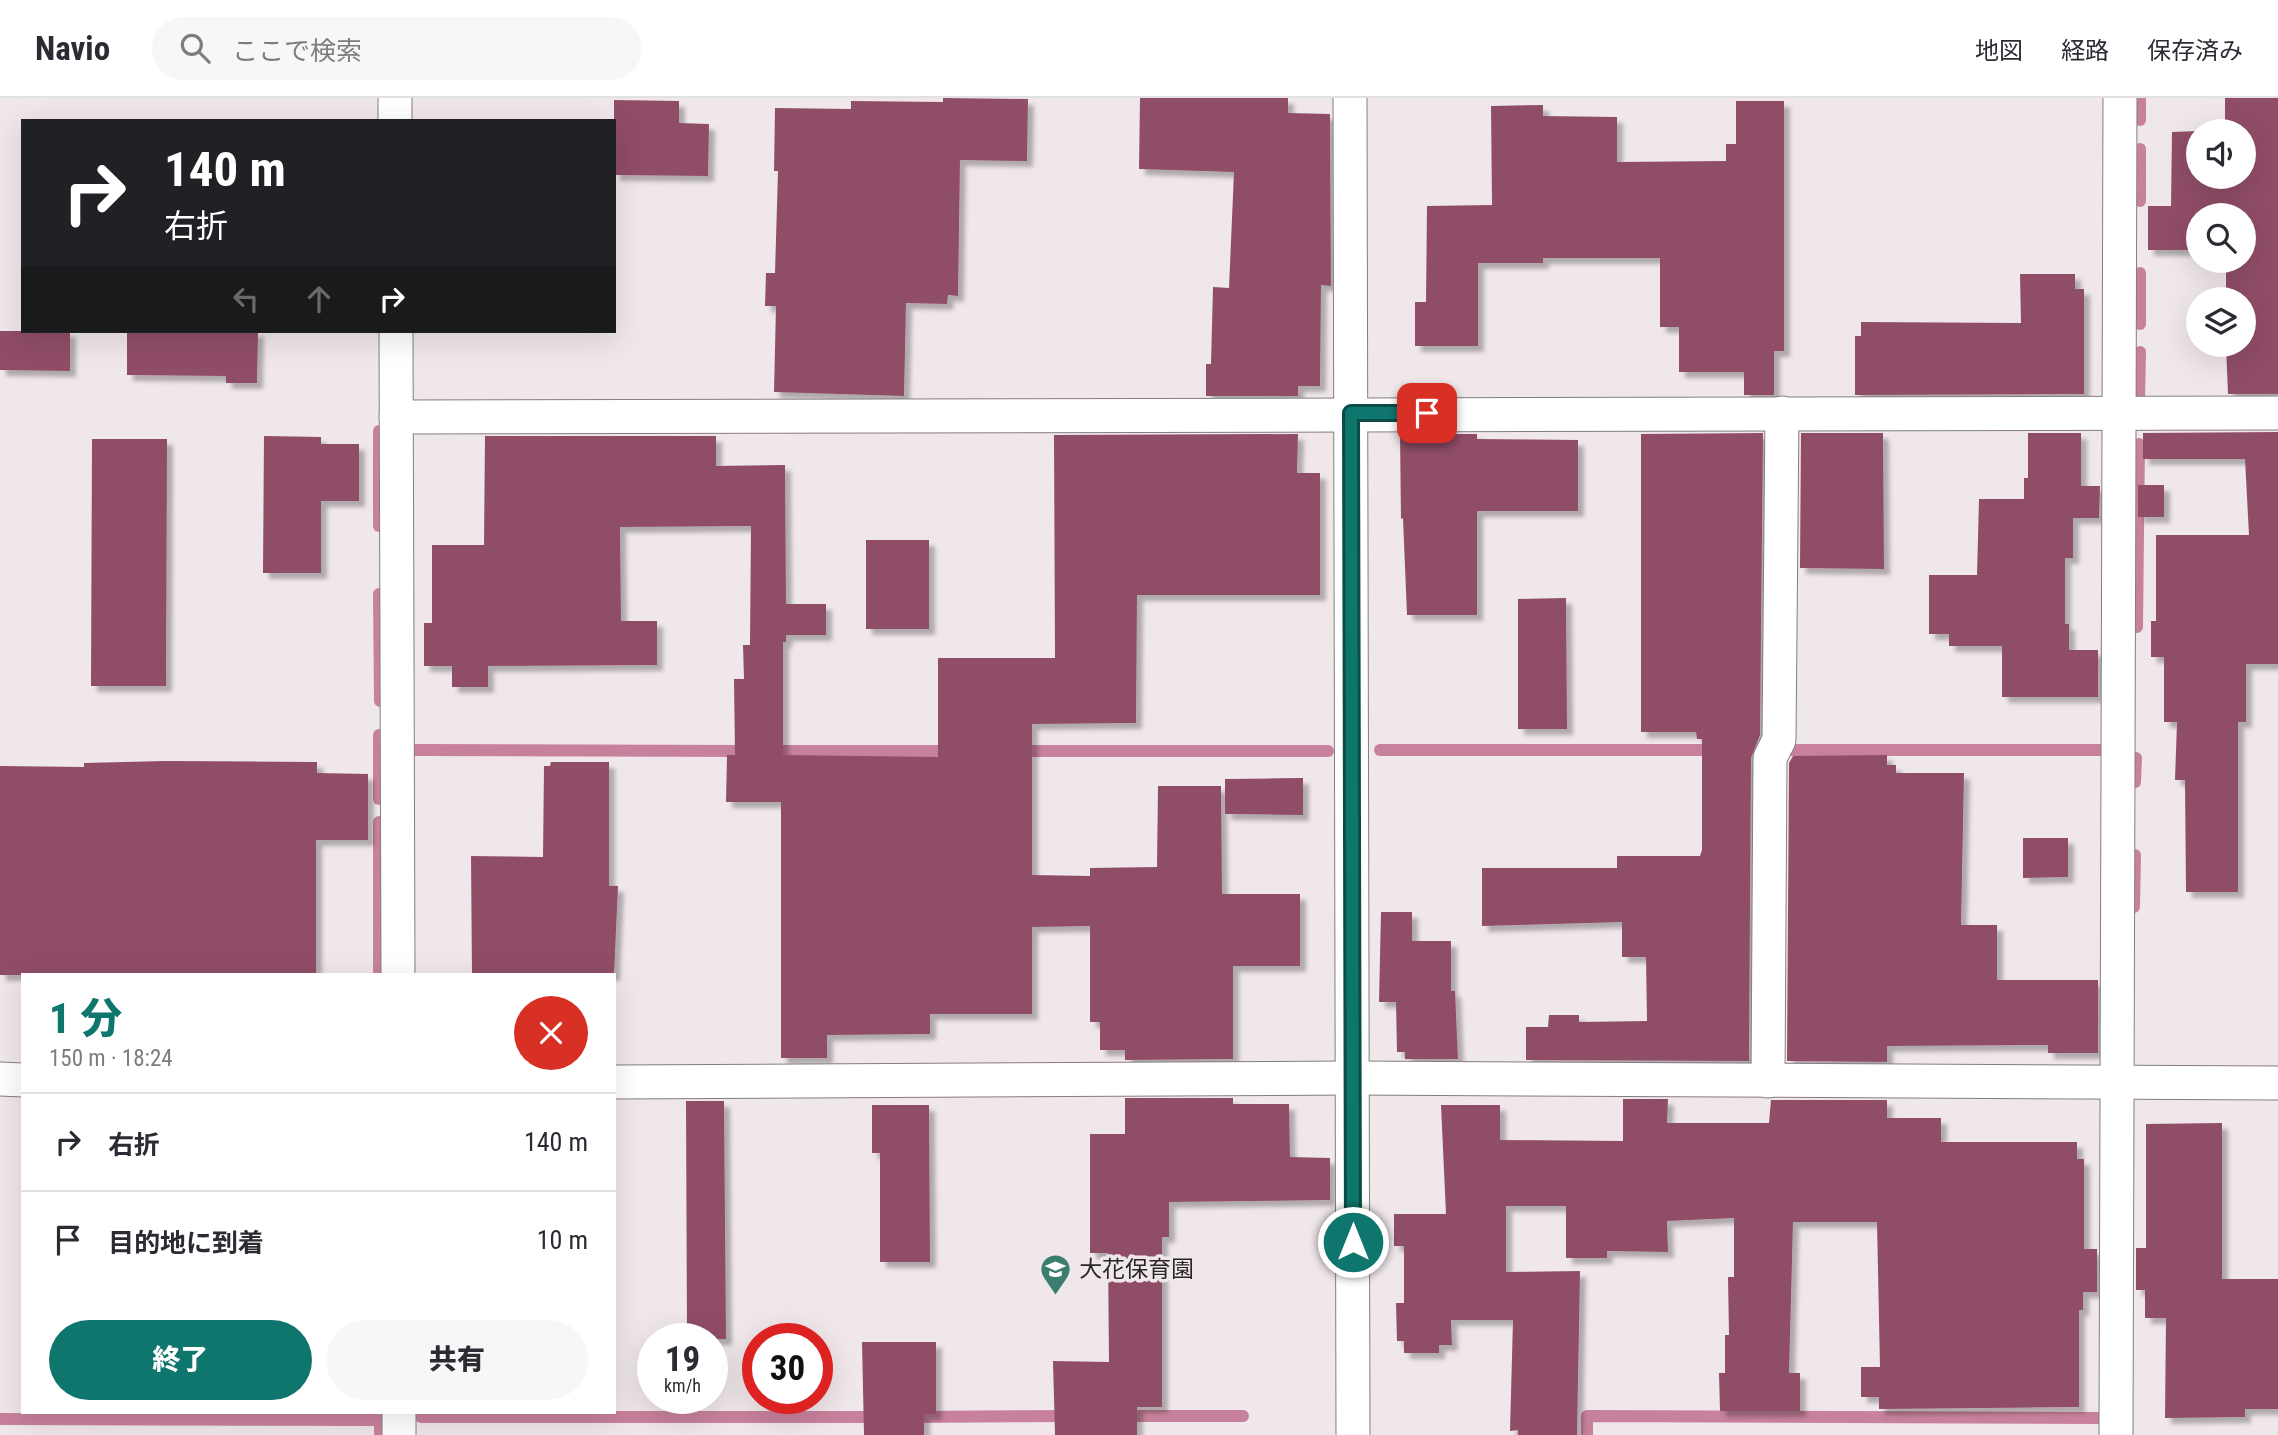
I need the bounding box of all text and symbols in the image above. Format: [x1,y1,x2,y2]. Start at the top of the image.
search box [152,17,642,80]
text: Navio [35,29,110,68]
icon: search [176,29,214,67]
text: ここで検索 [232,36,362,66]
text: 地図 [1975,37,2023,65]
text: 経路 [2061,37,2109,65]
text: 保存済み [2147,37,2243,65]
map controls [2186,119,2256,357]
button: sound [2186,119,2256,189]
text: 140 m [164,141,286,198]
icon: right [49,147,140,238]
button: search [2186,203,2256,273]
text: 右折 [164,207,228,245]
icon: left [227,280,265,318]
icon: ahead [300,280,338,318]
icon: right [373,280,411,318]
button: layers [2186,287,2256,357]
pin [1397,383,1457,443]
icon: arrive [1408,394,1446,432]
text: 1 分 [49,994,122,1043]
button: close [514,996,588,1070]
text: 150 m · 18:24 [49,1045,173,1072]
icon: right [49,1123,87,1161]
text: 140 m [524,1127,588,1157]
text: 右折 [108,1130,160,1160]
position arrow [1316,1205,1390,1279]
icon: arrive [49,1221,87,1259]
text: 10 m [537,1225,588,1255]
text: 目的地に到着 [108,1228,264,1258]
school or university icon: 大花保育園 [1039,1252,1073,1296]
place label: 大花保育園 [1079,1256,1194,1283]
button: 終了 [49,1320,312,1400]
button: 共有 [326,1320,588,1400]
speed limit sign: 30 [742,1323,833,1414]
text: 19 [665,1339,700,1380]
text: km/h [664,1375,701,1396]

